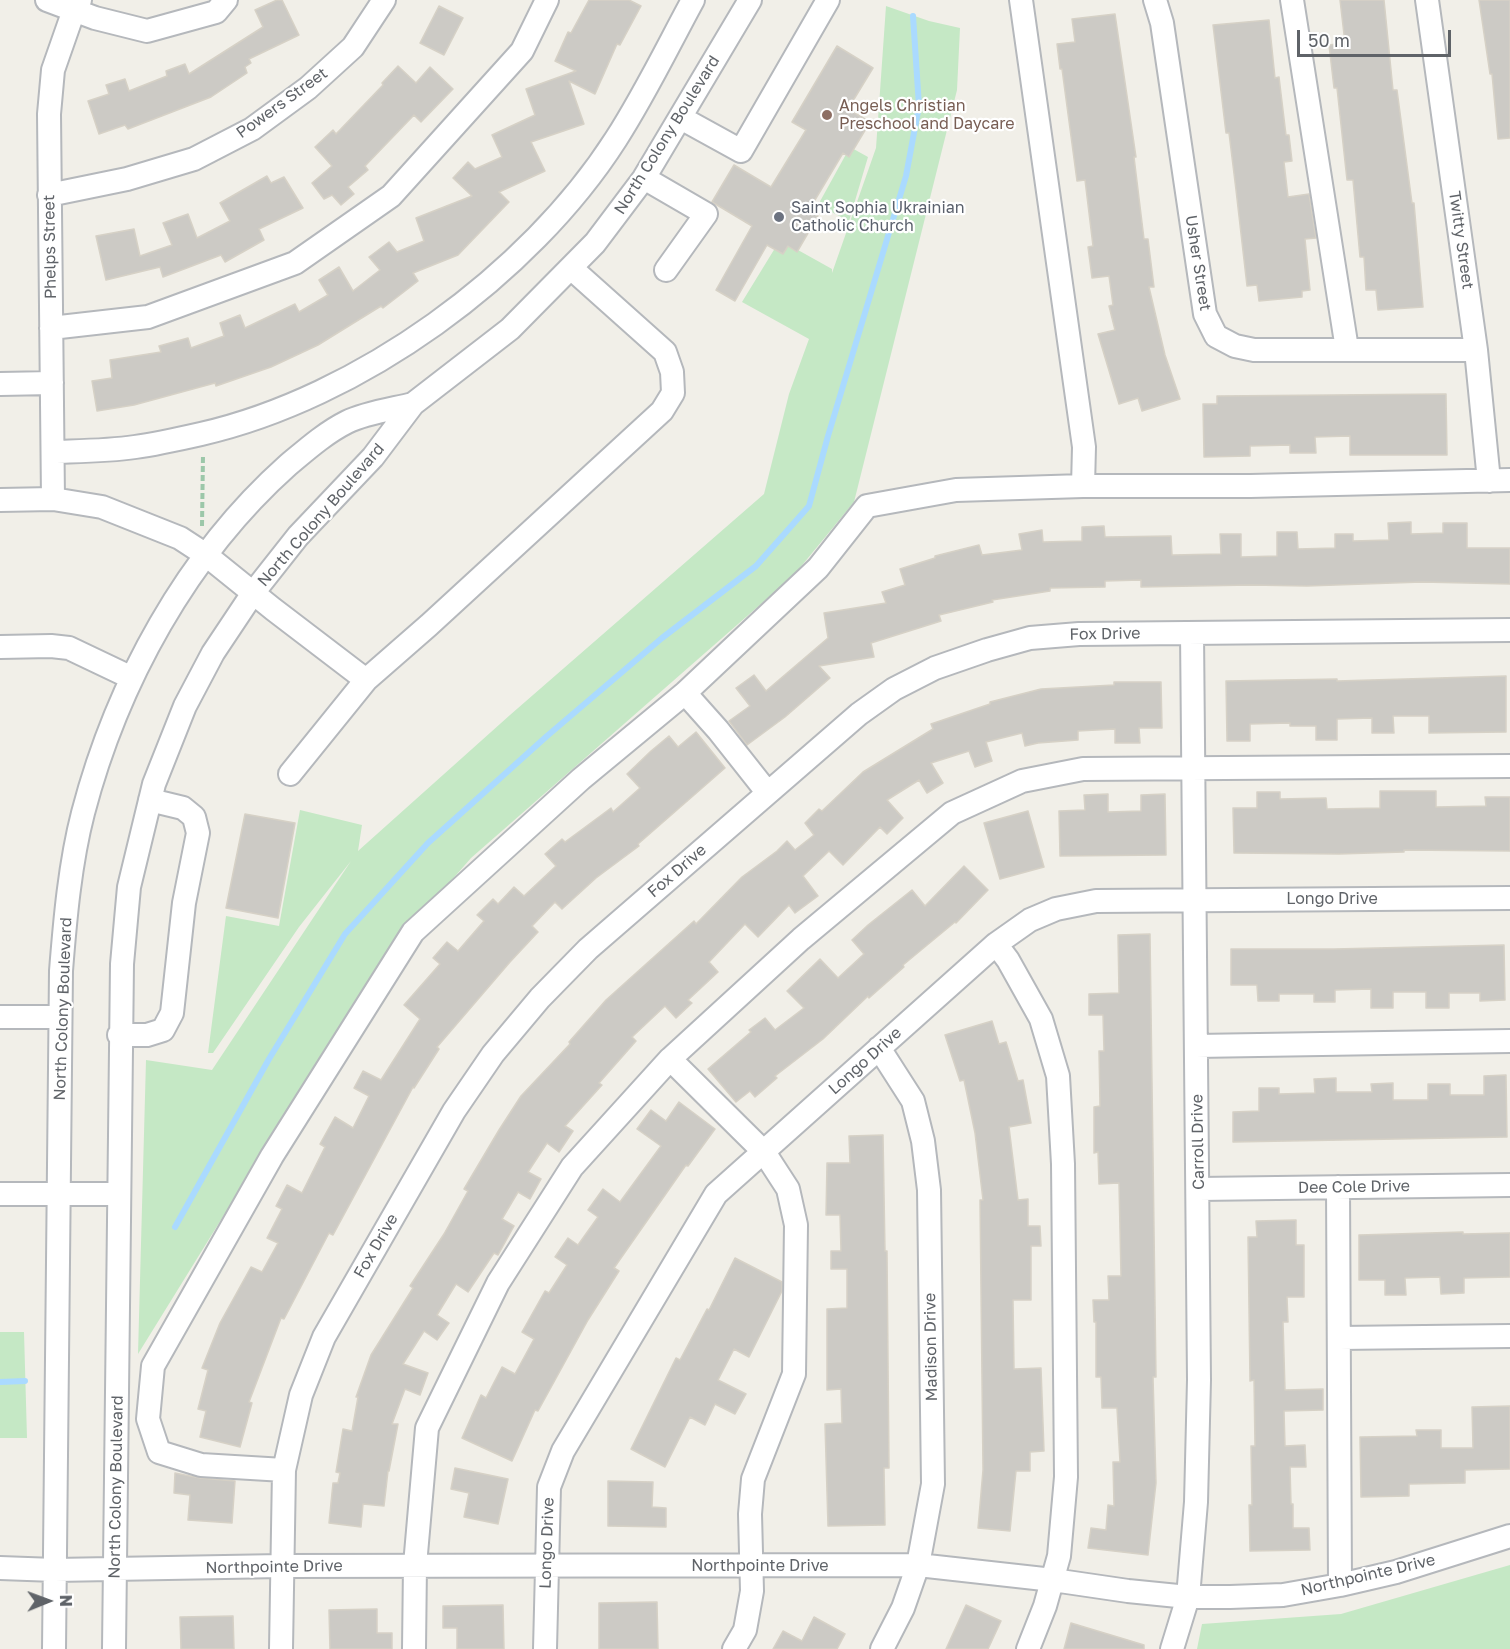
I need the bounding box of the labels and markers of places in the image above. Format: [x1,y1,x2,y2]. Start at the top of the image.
place label: Angels Christian Preschool and Daycare [839,96,1015,134]
marker: Angels Christian Preschool and Daycare [820,108,834,122]
place label: Saint Sophia Ukrainian Catholic Church [791,198,965,236]
marker: Saint Sophia Ukrainian Catholic Church [772,210,786,224]

